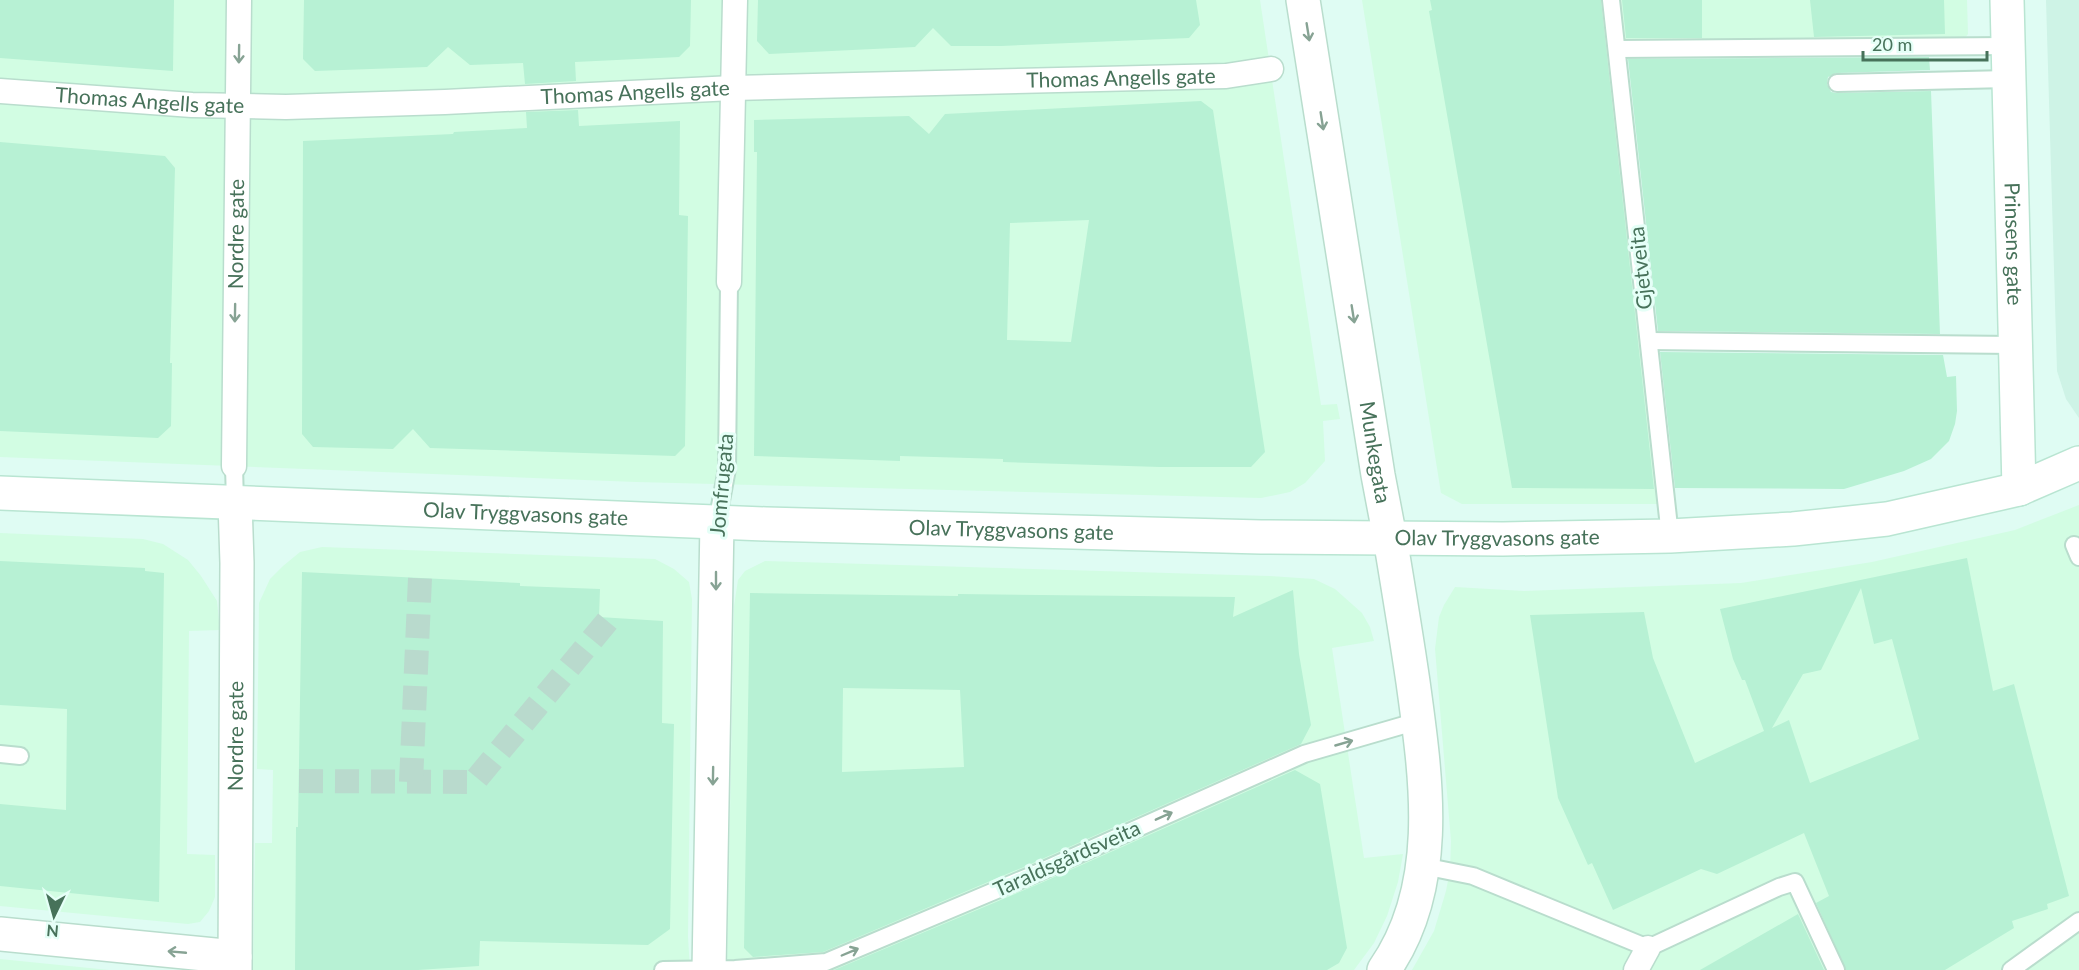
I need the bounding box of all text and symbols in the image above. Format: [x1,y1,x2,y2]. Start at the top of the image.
one-way arrow [1303,21,1314,41]
scale bar [1863,24,1988,62]
text: 20 m [1872,33,1912,55]
one-way arrow [233,43,244,63]
street label: Thomas Angells gate [1026,62,1216,92]
street label: Thomas Angells gate [540,74,730,108]
street label: Thomas Angells gate [54,81,244,117]
one-way arrow [1317,111,1328,130]
street label: Nordre gate [222,179,248,289]
street label: Prinsens gate [2000,182,2028,306]
street label: Gjetveita [1623,225,1656,311]
one-way arrow [230,302,241,322]
one-way arrow [1347,303,1358,323]
street label: Munkegata [1356,399,1397,505]
street label: Jomfrugata [704,432,737,537]
street label: Olav Tryggvasons gate [423,496,629,529]
street label: Olav Tryggvasons gate [908,514,1114,544]
street label: Olav Tryggvasons gate [1395,523,1600,550]
one-way arrow [710,570,722,590]
street label: Nordre gate [222,681,247,791]
one-way arrow [1334,737,1353,748]
one-way arrow [707,765,719,785]
one-way arrow [1154,810,1172,822]
street label: Taraldsgårdsveita [989,814,1144,901]
north arrow [24,886,84,946]
text: N [46,921,60,941]
one-way arrow [167,946,187,957]
one-way arrow [840,946,858,957]

